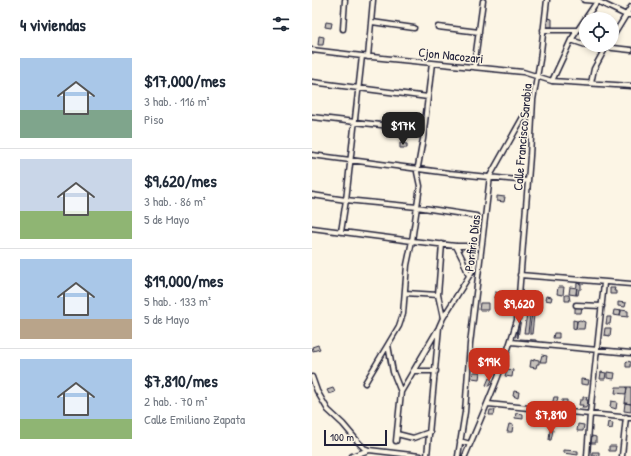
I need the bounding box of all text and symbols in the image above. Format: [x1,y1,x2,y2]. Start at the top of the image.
map controls [579,12,619,52]
button: locate [579,12,619,52]
text: 4 viviendas [20,13,86,36]
icon: filters [270,13,292,35]
street label: Cjon Nacozari [418,43,484,67]
text: $17,000/mes [144,69,226,92]
icon: home [52,74,100,122]
street label: Calle Francisco Sarabia [508,83,536,191]
text: 3 hab. · 116 m² [144,92,210,110]
text: Piso [144,110,163,128]
pin: $17K [379,112,427,146]
text: $17K [391,116,415,134]
text: $9,620/mes [144,169,217,192]
icon: home [52,175,100,223]
text: 3 hab. · 86 m² [144,192,206,210]
text: 5 de Mayo [144,210,189,228]
street label: Porfirio Días [460,214,484,272]
text: $19,000/mes [144,269,223,292]
icon: home [52,275,100,323]
pin: $9,620 [486,290,552,324]
text: 5 hab. · 133 m² [144,292,211,310]
text: $9,620 [503,294,535,312]
text: 5 de Mayo [144,310,189,328]
pin: $19K [465,348,513,382]
text: $19K [478,352,500,370]
text: $7,810/mes [144,369,218,392]
icon: home [52,375,100,423]
text: 2 hab. · 70 m² [144,392,207,410]
pin: $7,810 [518,401,584,435]
text: $7,810 [535,405,567,423]
text: Calle Emiliano Zapata [144,410,245,428]
scale bar [324,428,387,447]
text: 100 m [330,430,354,444]

